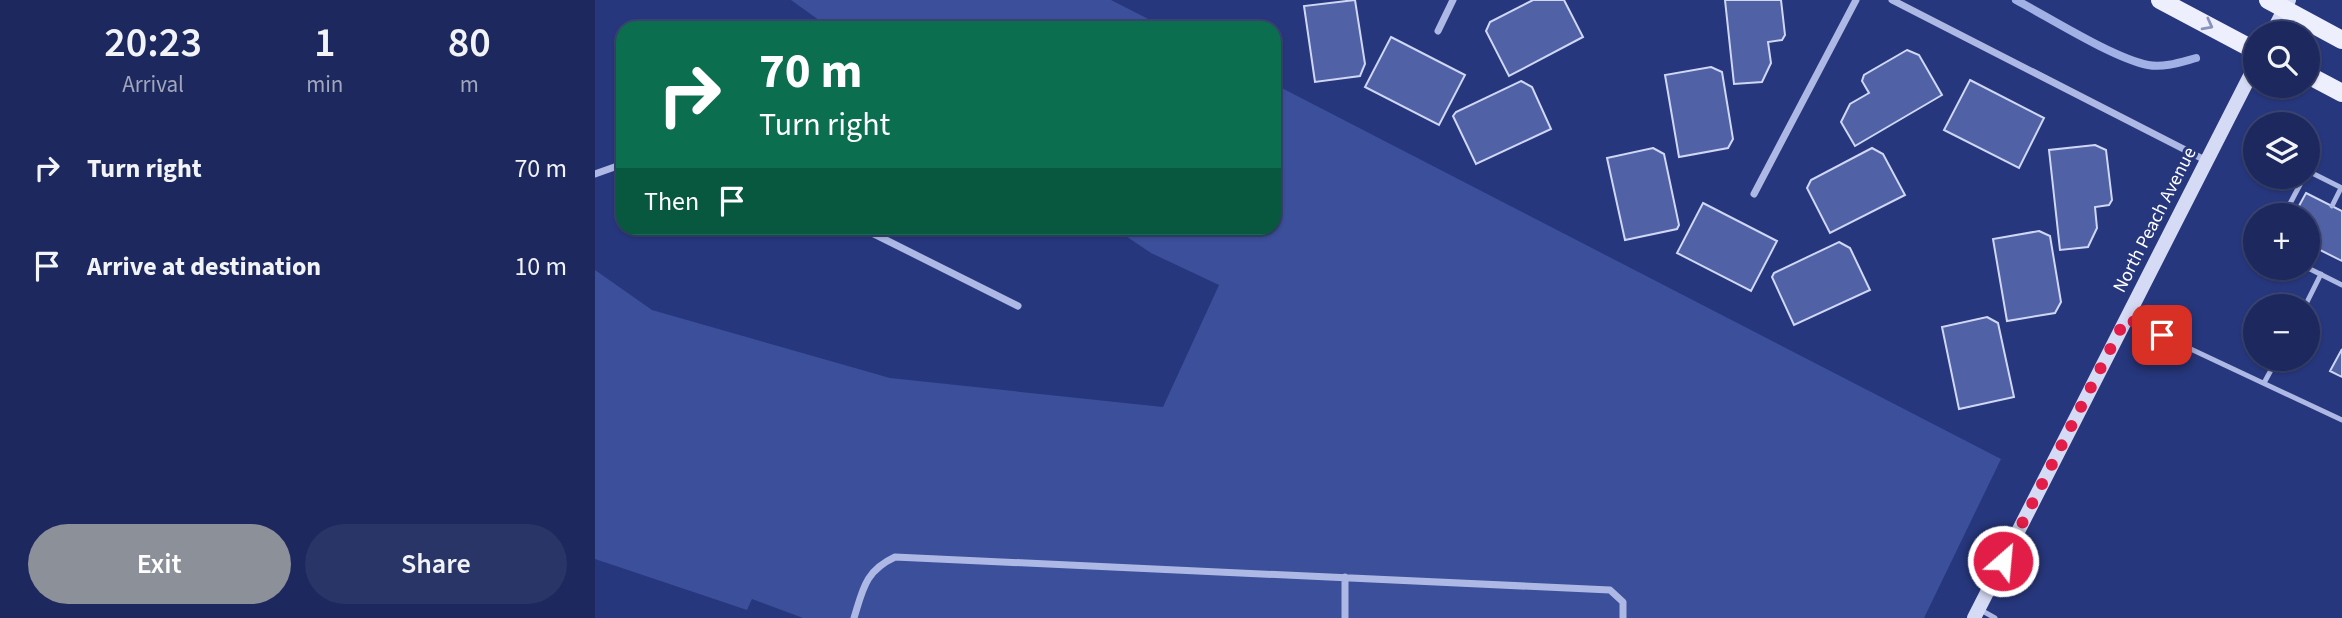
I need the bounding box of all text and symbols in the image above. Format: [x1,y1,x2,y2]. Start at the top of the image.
text: 20:23 [104,13,202,73]
text: 1 [314,13,336,73]
text: 80 [448,13,491,73]
one-way arrow [2201,17,2213,31]
map controls [2243,21,2320,371]
button: search [2243,21,2320,98]
text: 70 m [759,37,863,107]
icon: right [644,49,735,140]
text: Arrival [122,68,184,101]
text: min [306,68,343,101]
text: m [460,68,479,101]
text: Turn right [759,102,890,148]
button: layers [2243,112,2320,189]
street label: North Peach Avenue [2107,143,2203,297]
icon: right [28,149,66,187]
text: Turn right [87,150,202,187]
text: 70 m [514,150,567,187]
icon: arrive [713,182,751,220]
text: Then [644,183,699,220]
button: + [2243,203,2320,280]
icon: arrive [28,247,66,285]
text: Arrive at destination [87,248,321,285]
text: 10 m [514,248,567,285]
button: − [2243,294,2320,371]
pin [2132,305,2192,365]
icon: arrive [2143,316,2181,354]
button: Exit [28,524,291,604]
button: Share [305,524,567,604]
position arrow [1966,524,2040,598]

